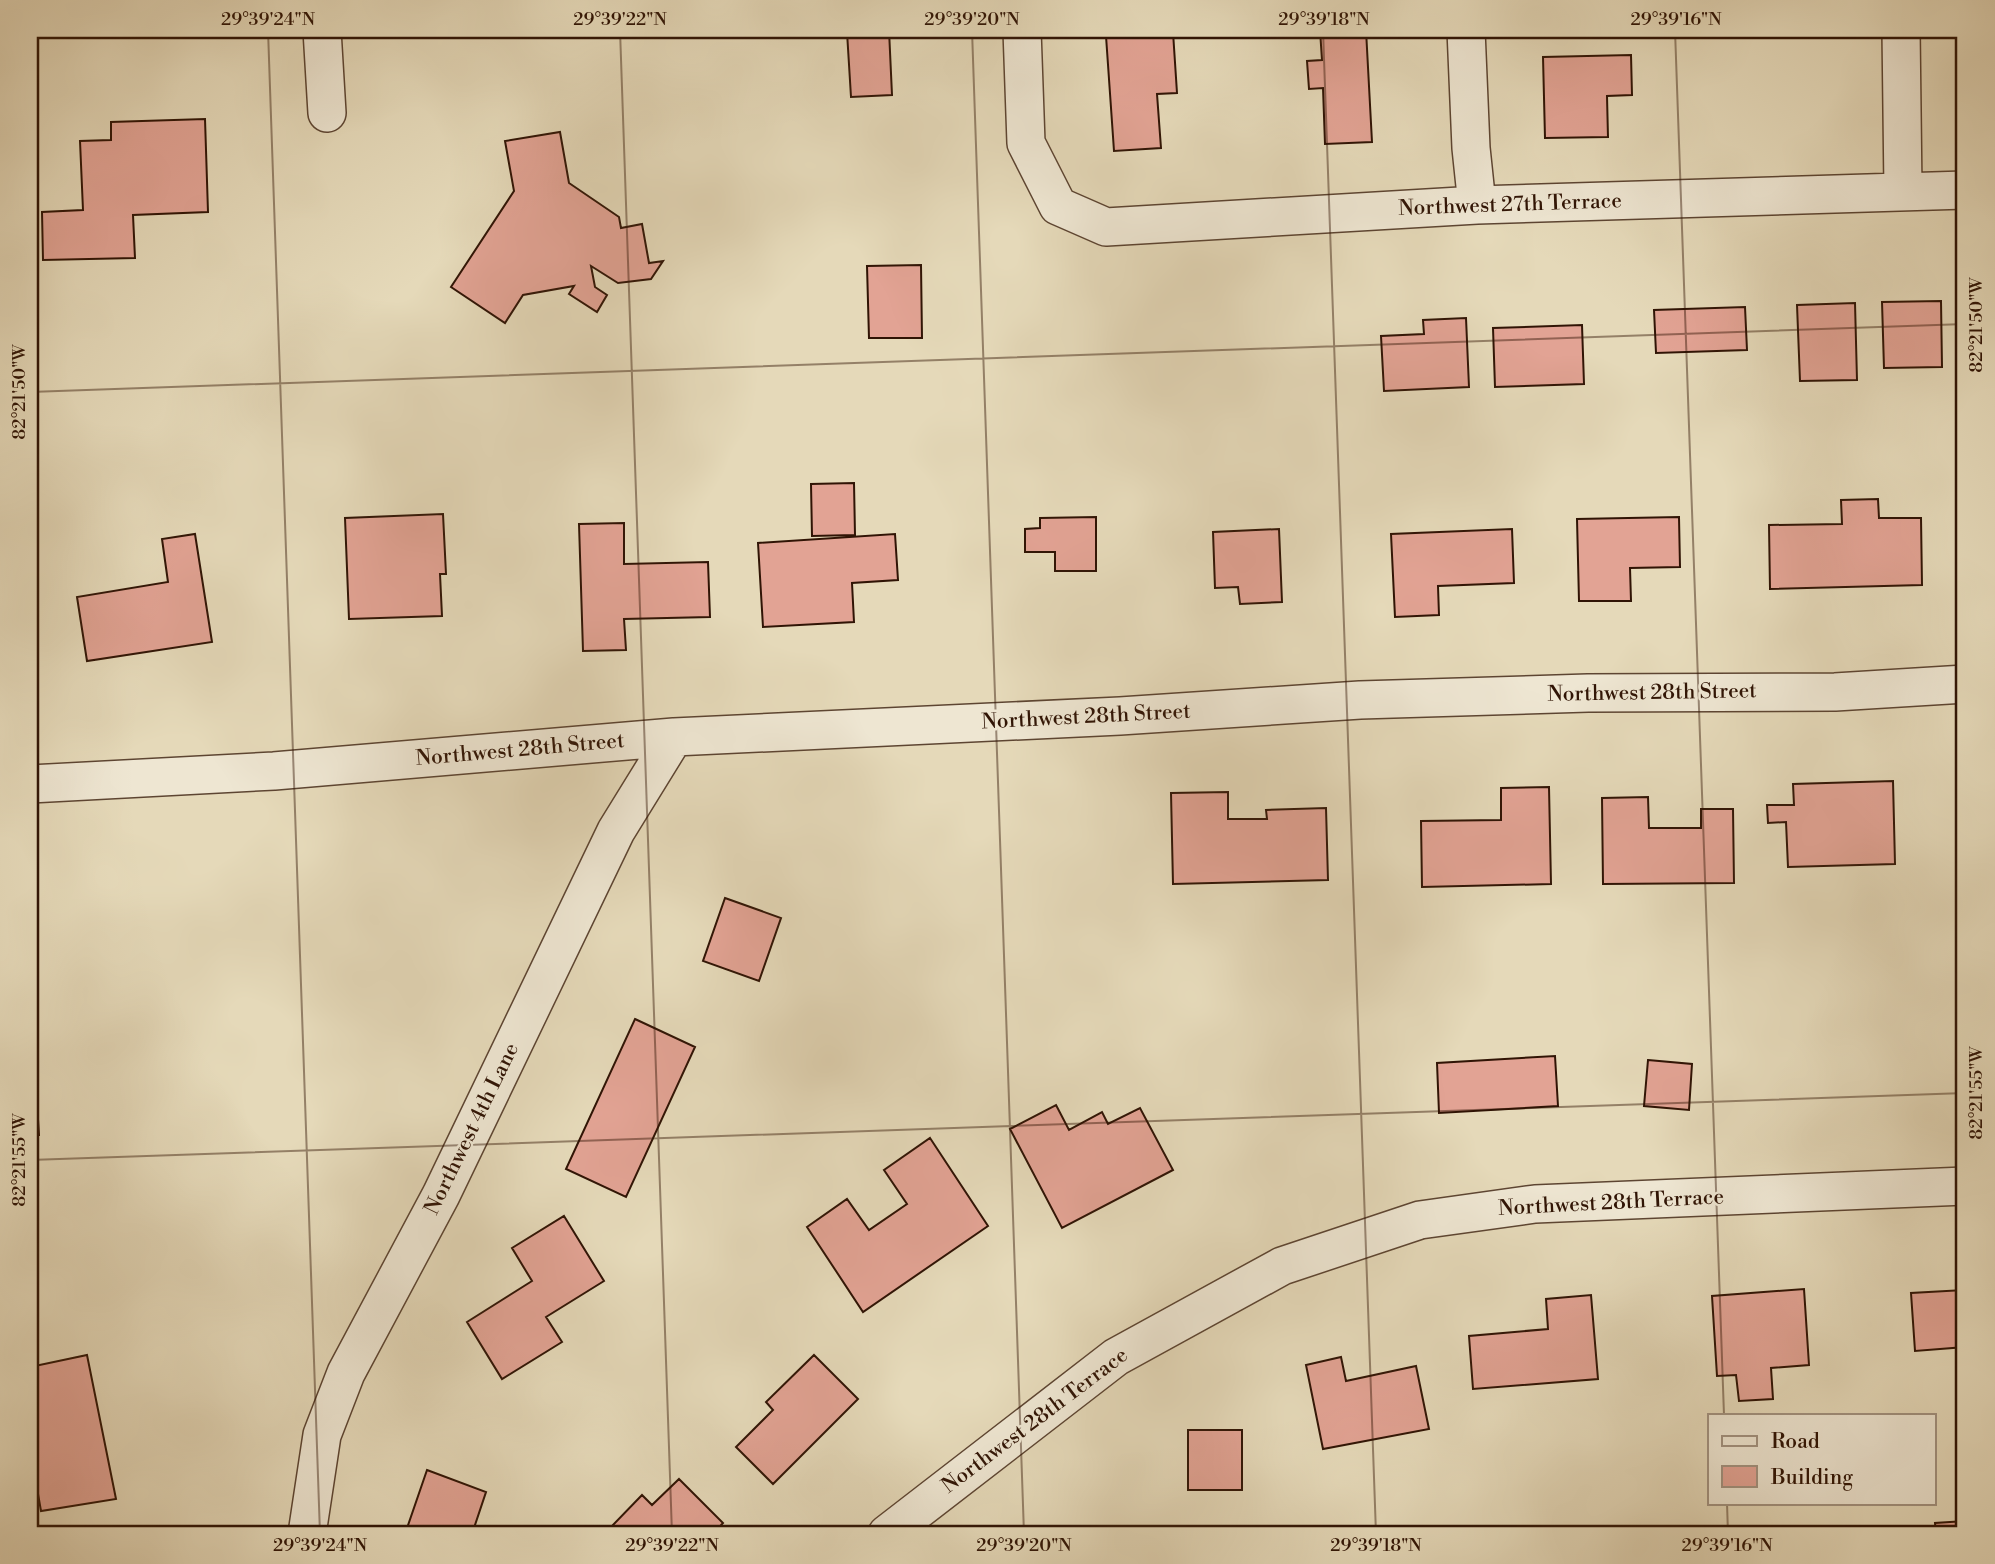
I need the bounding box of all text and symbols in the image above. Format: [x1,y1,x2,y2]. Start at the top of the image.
text: 29°39'24"N [221,8,316,31]
text: 29°39'22"N [573,8,667,31]
text: 29°39'20"N [924,8,1020,31]
text: 29°39'18"N [1278,8,1370,31]
text: 29°39'16"N [1630,8,1722,31]
street label: Northwest 27th Terrace [1398,188,1622,222]
text: 82°21'50"W [1965,277,1988,373]
text: 82°21'50"W [8,344,31,440]
street label: Northwest 28th Street [1547,678,1757,708]
street label: Northwest 28th Street [981,699,1192,735]
street label: Northwest 28th Street [415,728,626,772]
street label: Northwest 4th Lane [419,1039,525,1219]
text: 82°21'55"W [1965,1046,1988,1140]
text: 82°21'55"W [8,1113,31,1207]
street label: Northwest 28th Terrace [1497,1184,1725,1222]
street label: Northwest 28th Terrace [937,1343,1133,1499]
legend [1708,1414,1936,1504]
text: Road [1771,1429,1820,1455]
text: Building [1770,1465,1853,1491]
text: 29°39'24"N [273,1534,368,1557]
text: 29°39'22"N [625,1534,719,1557]
text: 29°39'20"N [976,1534,1072,1557]
text: 29°39'18"N [1330,1534,1422,1557]
text: 29°39'16"N [1681,1534,1773,1557]

